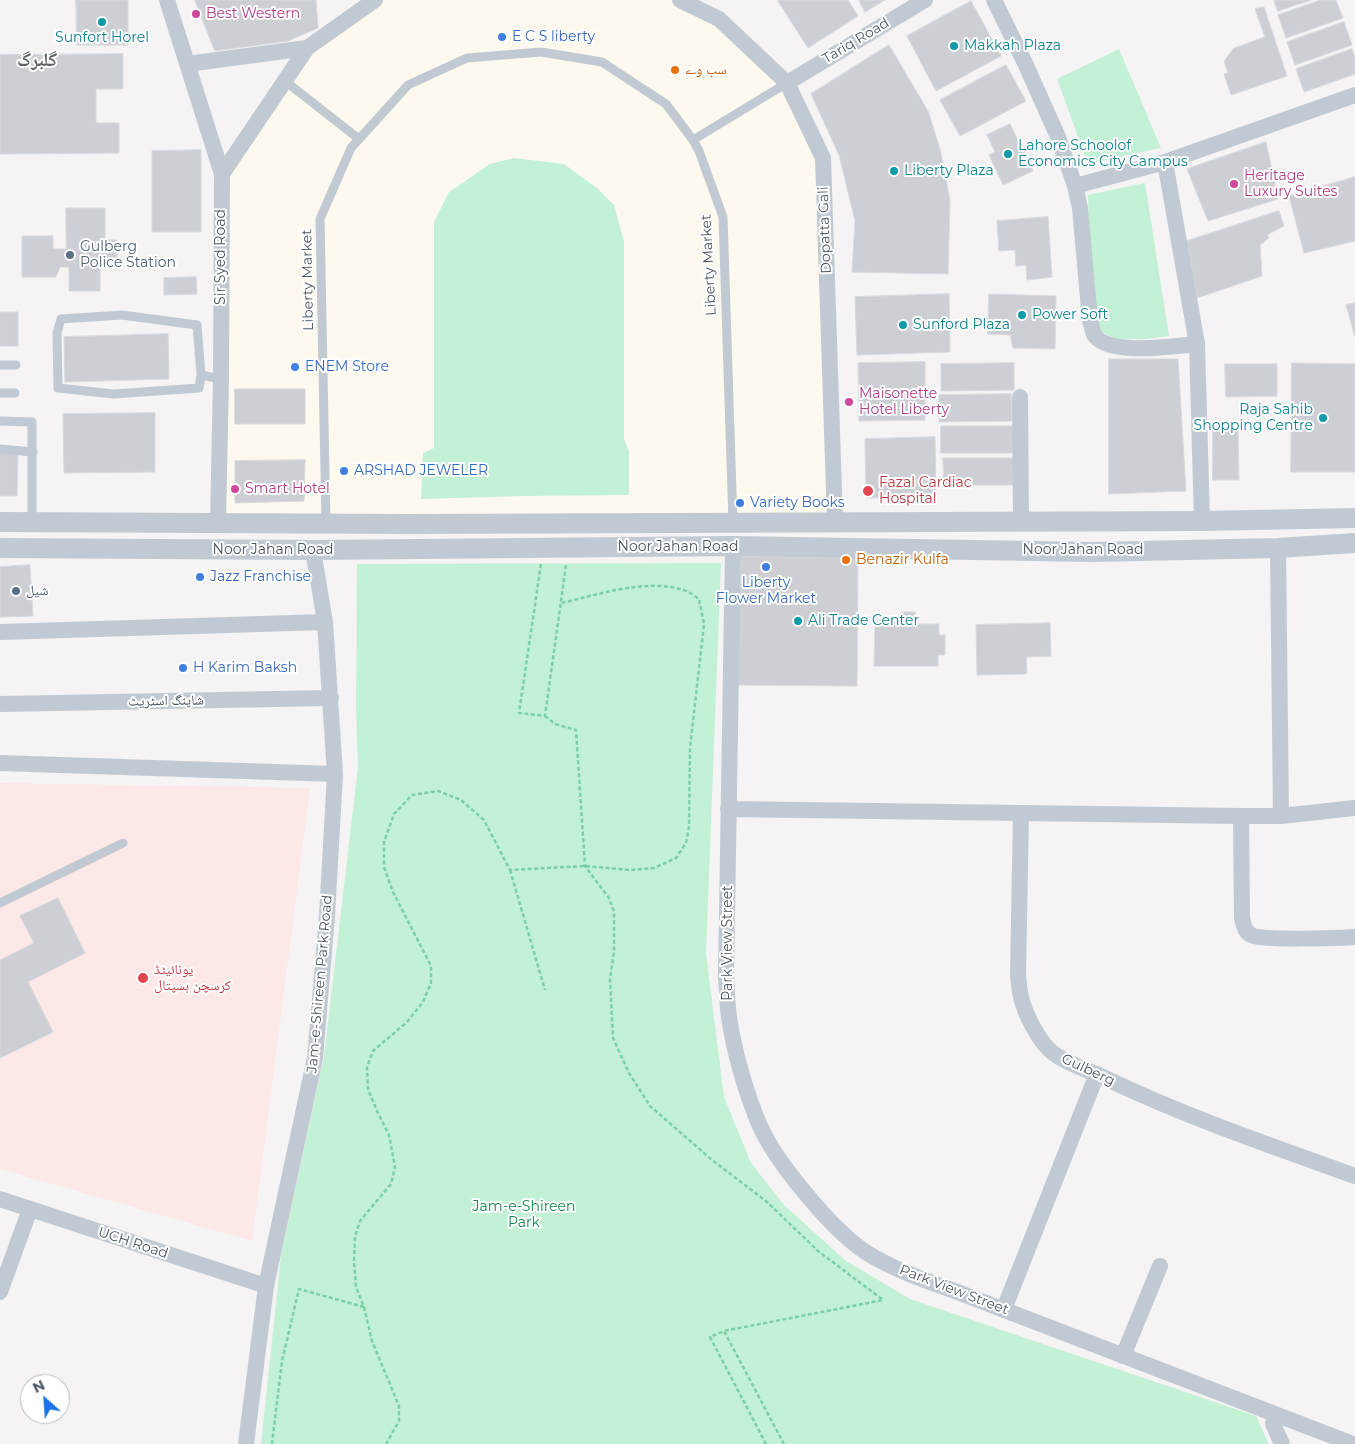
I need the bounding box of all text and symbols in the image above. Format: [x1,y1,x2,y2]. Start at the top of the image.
place label: Best Western [206,6,300,22]
marker: Best Western [190,8,202,20]
street label: Tariq Road [820,15,892,67]
marker: Sunfort Horel [96,16,108,28]
place label: E C S liberty [512,29,595,45]
place label: Sunfort Horel [55,30,149,46]
marker: E C S liberty [496,31,508,43]
place label: Makkah Plaza [964,38,1061,54]
marker: Makkah Plaza [948,40,960,52]
district label: گلبرگ [17,49,57,71]
place label: سب وے [685,62,727,78]
marker: سب وے [669,64,681,76]
place label: Lahore Schoolof Economics City Campus [1018,138,1188,170]
marker: Lahore Schoolof Economics City Campus [1002,148,1014,160]
place label: Liberty Plaza [904,163,994,179]
marker: Liberty Plaza [888,165,900,177]
place label: Heritage Luxury Suites [1244,168,1337,200]
marker: Heritage Luxury Suites [1228,178,1240,190]
street label: Dopatta Gali [815,186,835,274]
street label: Sir Syed Road [213,209,229,305]
street label: Liberty Market [698,214,720,316]
street label: Liberty Market [299,229,317,331]
place label: Gulberg Police Station [80,239,176,272]
marker: Gulberg Police Station [64,249,76,261]
place label: Power Soft [1032,307,1108,323]
marker: Power Soft [1016,309,1028,321]
place label: Sunford Plaza [913,317,1010,333]
marker: Sunford Plaza [897,319,909,331]
place label: ENEM Store [305,359,389,375]
marker: ENEM Store [289,361,301,373]
place label: Maisonette Hotel Liberty [859,386,949,418]
marker: Maisonette Hotel Liberty [843,396,855,408]
place label: Raja Sahib Shopping Centre [1194,402,1313,434]
marker: Raja Sahib Shopping Centre [1317,412,1329,424]
place label: ARSHAD JEWELER [354,463,488,479]
marker: ARSHAD JEWELER [338,465,350,477]
place label: Fazal Cardiac Hospital [879,475,972,508]
place label: Smart Hotel [245,481,330,497]
marker: Smart Hotel [229,483,241,495]
marker: Fazal Cardiac Hospital [861,484,875,498]
place label: Variety Books [750,495,845,511]
marker: Variety Books [734,497,746,509]
street label: Noor Jahan Road [618,539,738,555]
street label: Noor Jahan Road [213,542,333,558]
street label: Noor Jahan Road [1023,542,1143,558]
place label: Benazir Kulfa [856,552,949,568]
marker: Benazir Kulfa [840,554,852,566]
marker: Liberty Flower Market [760,561,772,573]
place label: Jazz Franchise [210,569,311,585]
marker: Jazz Franchise [194,571,206,583]
place label: Liberty Flower Market [716,575,816,608]
place label: شیل [26,583,49,599]
marker: شیل [10,585,22,597]
place label: Ali Trade Center [808,613,919,629]
marker: Ali Trade Center [792,615,804,627]
place label: H Karim Baksh [193,660,297,676]
marker: H Karim Baksh [177,662,189,674]
street label: شاپنگ اسٹریٹ [128,692,204,710]
street label: Park View Street [720,885,736,1001]
street label: Jam-e-Shireen Park Road [304,894,336,1074]
place label: یونائیٹڈ کرسچن ہسپتال [154,962,231,994]
marker: یونائیٹڈ کرسچن ہسپتال [136,971,150,985]
street label: Gulberg [1059,1050,1117,1090]
park label: Jam-e-Shireen Park [473,1199,575,1232]
street label: UCH Road [96,1224,170,1262]
street label: Park View Street [897,1261,1011,1319]
north arrow [20,1374,70,1424]
text: N [30,1376,48,1397]

